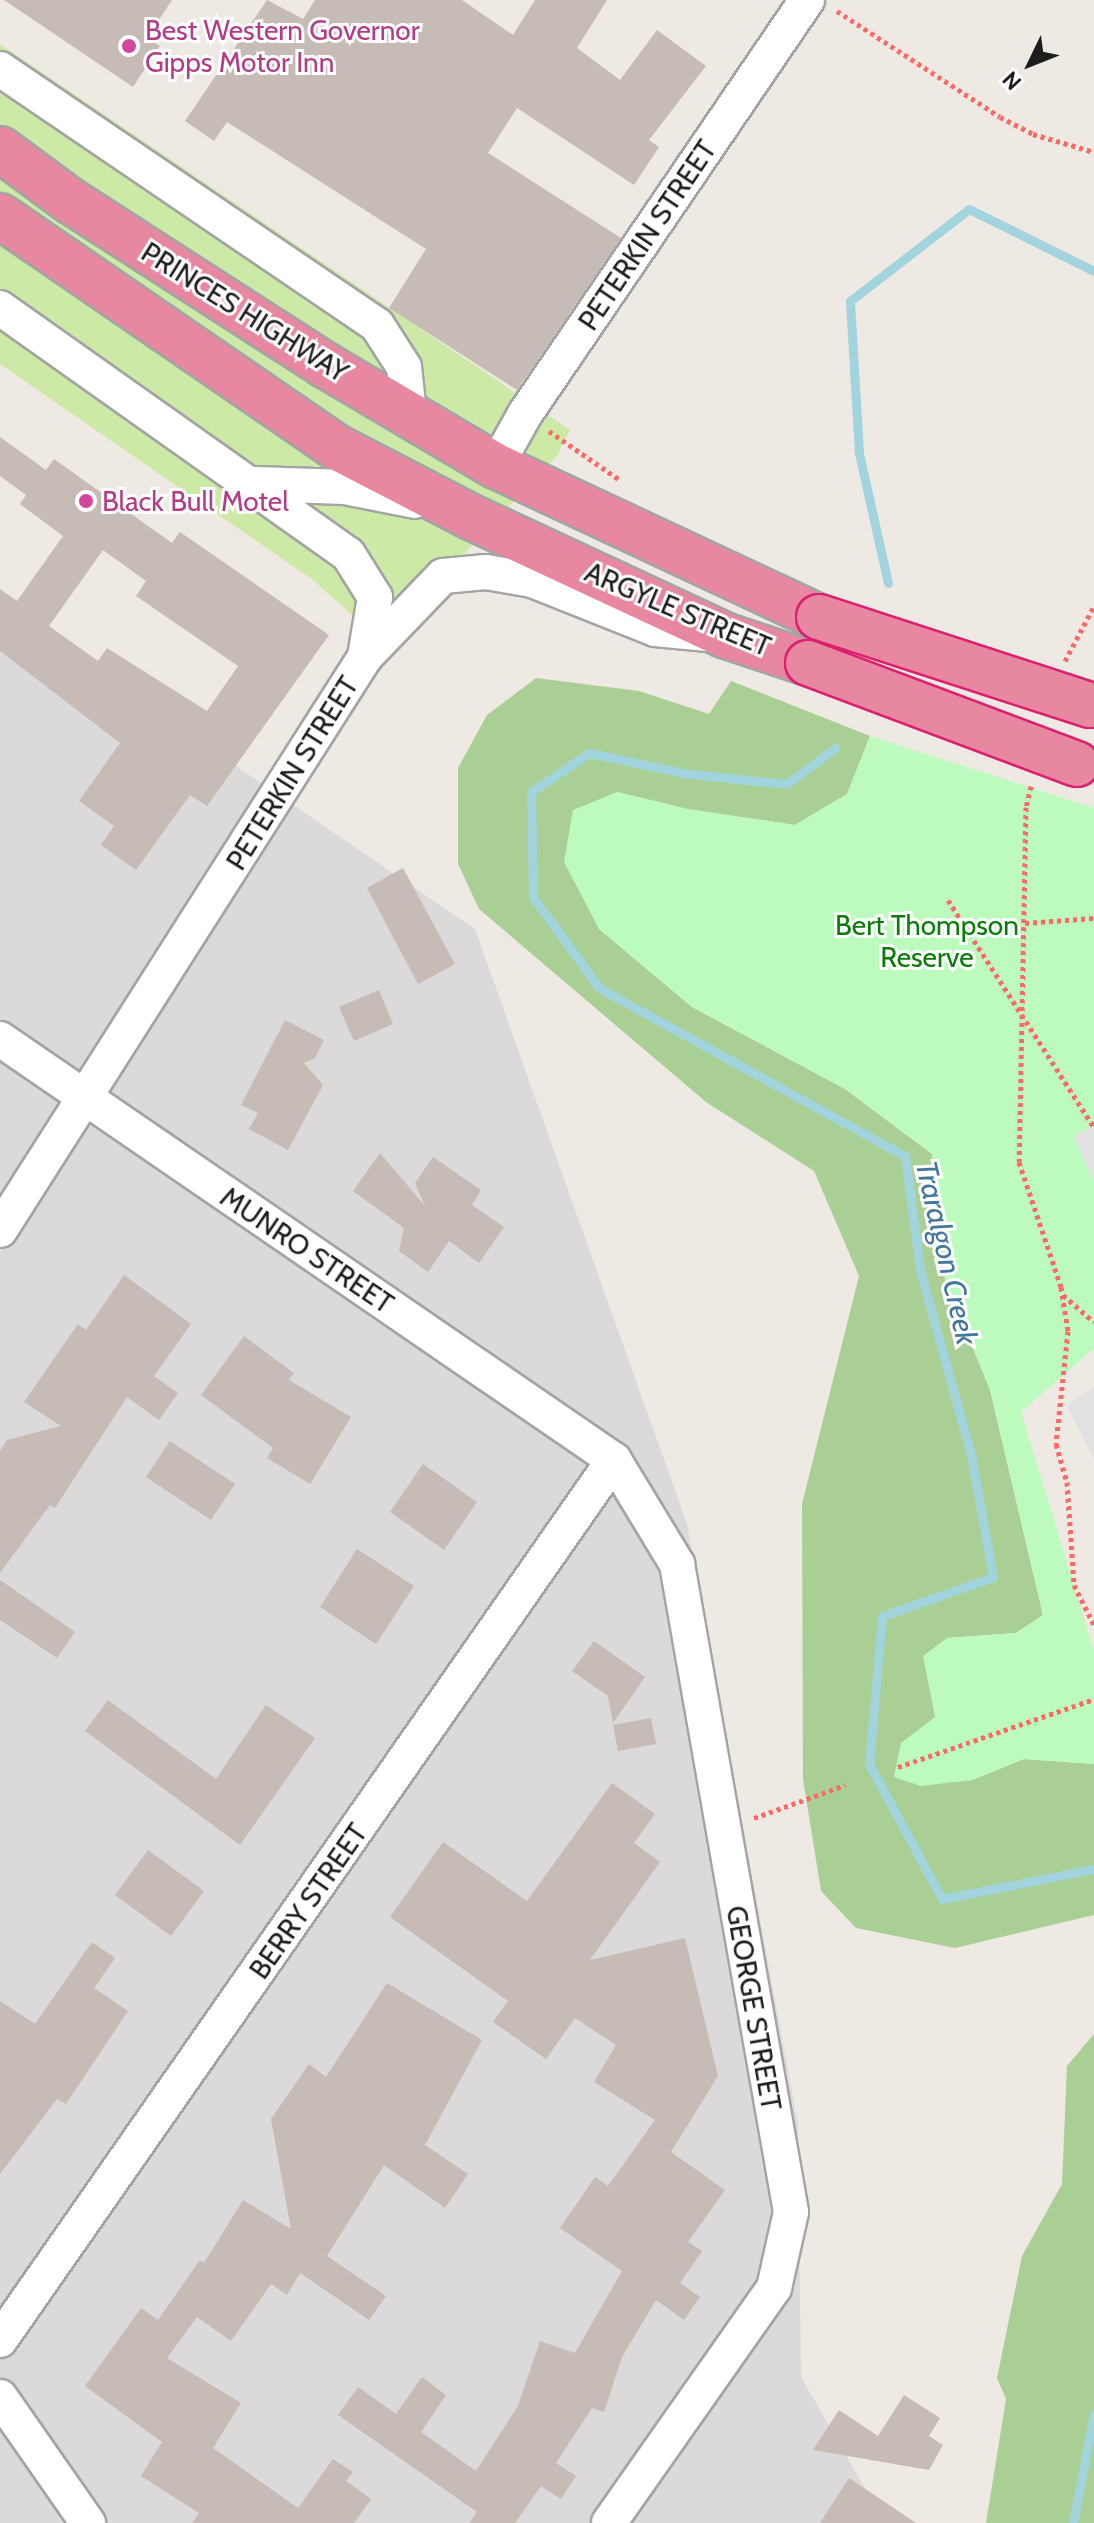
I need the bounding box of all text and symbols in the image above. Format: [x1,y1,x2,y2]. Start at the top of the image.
place label: Best Western Governor Gipps Motor Inn [145,13,420,79]
north arrow [990,24,1070,104]
marker: Best Western Governor Gipps Motor Inn [120,37,138,55]
text: N [997,66,1027,96]
street label: PETERKIN STREET [571,134,723,336]
street label: PRINCES HIGHWAY [135,235,355,389]
place label: Black Bull Motel [102,484,289,518]
marker: Black Bull Motel [77,492,95,510]
street label: ARGYLE STREET [580,555,776,663]
street label: PETERKIN STREET [219,670,365,876]
park label: Bert Thompson Reserve [835,908,1019,974]
water label: Traralgon Creek [907,1158,985,1348]
street label: MUNRO STREET [214,1180,400,1320]
street label: BERRY STREET [242,1817,374,1985]
street label: GEORGE STREET [719,1903,789,2113]

